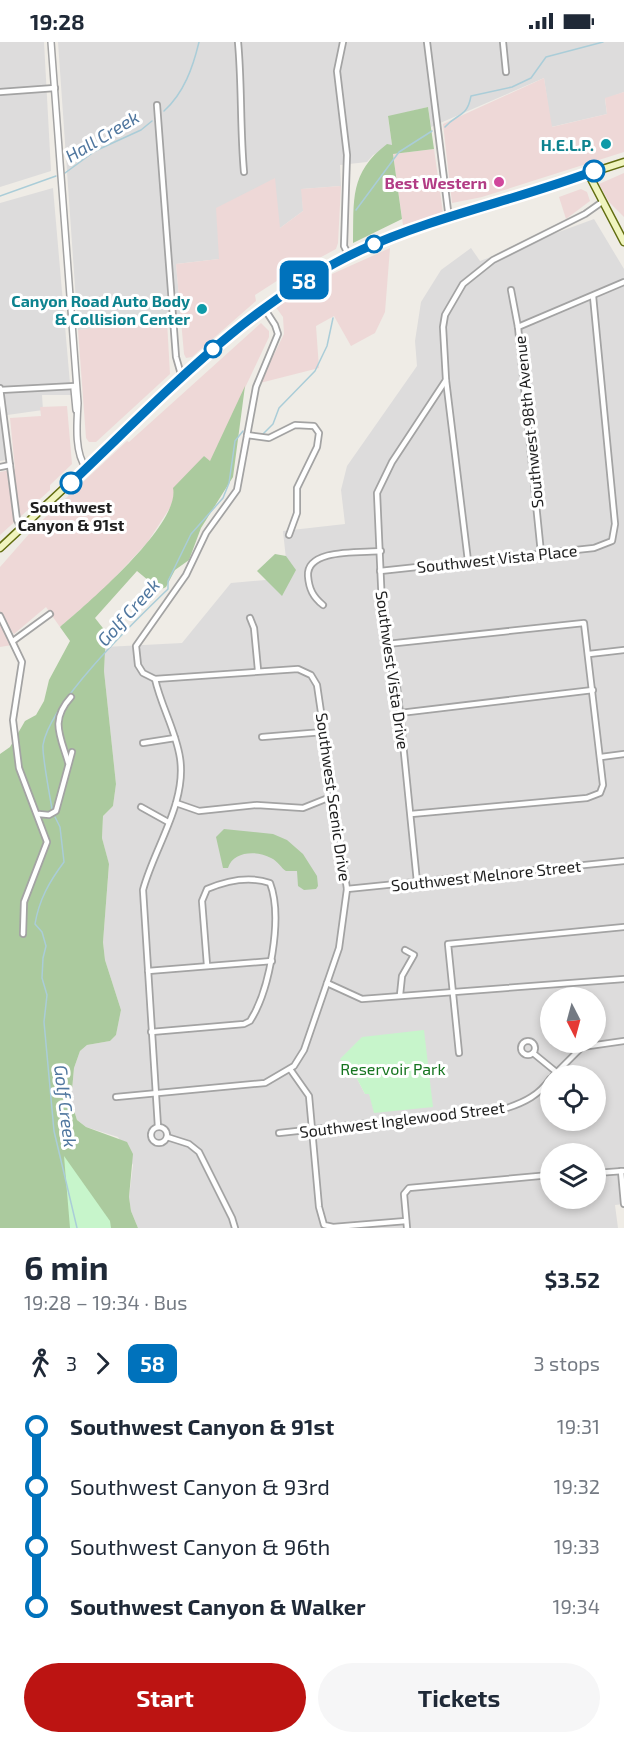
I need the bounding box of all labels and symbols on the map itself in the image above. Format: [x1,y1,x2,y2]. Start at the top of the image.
water label: Hall Creek [61,105,143,167]
place label: H.E.L.P. [541,135,594,154]
marker: H.E.L.P. [599,137,613,151]
unlabelled marker [583,160,605,182]
place label: Best Western [384,173,487,192]
marker: Best Western [492,175,506,189]
unlabelled marker [365,235,383,253]
line badge: 58 [277,260,331,300]
place label: Canyon Road Auto Body & Collision Center [11,291,190,328]
marker: Canyon Road Auto Body & Collision Center [195,302,209,316]
street label: Southwest 98th Avenue [510,335,546,509]
unlabelled marker [204,340,222,358]
marker: Southwest Canyon & 91st [60,472,82,494]
place label: Southwest Canyon & 91st [18,497,125,535]
street label: Southwest Vista Place [416,540,578,576]
water label: Golf Creek [92,574,164,650]
street label: Southwest Vista Drive [372,589,414,751]
street label: Southwest Scenic Drive [313,711,355,883]
street label: Southwest Melnore Street [390,856,582,894]
north arrow [540,987,606,1053]
park label: Reservoir Park [340,1059,446,1078]
water label: Golf Creek [50,1063,82,1149]
street label: Southwest Inglewood Street [298,1097,506,1141]

